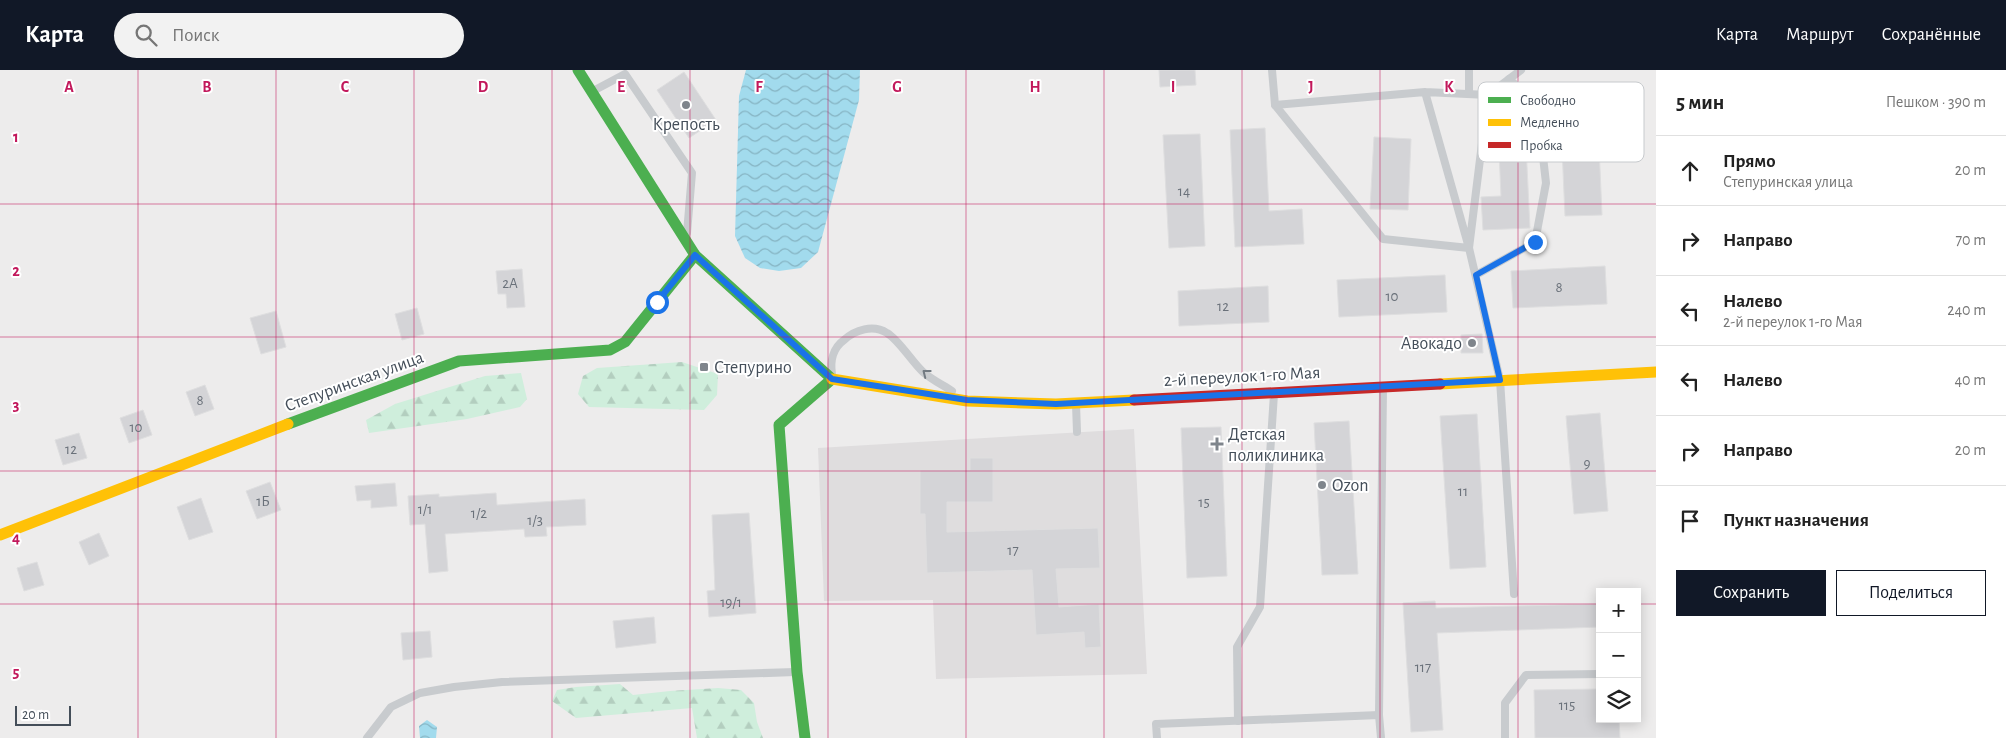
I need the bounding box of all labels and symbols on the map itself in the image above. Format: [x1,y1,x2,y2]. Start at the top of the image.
text: A [64,79,74,95]
text: B [202,79,212,95]
text: C [341,79,350,95]
text: D [478,79,489,95]
text: E [617,79,625,95]
text: F [755,79,763,95]
text: G [892,79,902,95]
text: H [1029,79,1041,95]
text: I [1171,79,1175,95]
text: J [1308,79,1314,95]
text: K [1444,79,1454,95]
legend [1478,82,1644,162]
text: Свободно [1520,94,1576,108]
marker: Крепость [680,99,692,111]
place label: Крепость [652,116,720,134]
text: Медленно [1520,116,1579,130]
text: 1 [13,129,19,145]
text: Пробка [1520,139,1563,153]
house number: 14 [1178,184,1190,199]
route end [1524,231,1547,254]
text: 2 [12,263,20,279]
house number: 2А [502,276,518,291]
house number: 8 [1555,280,1563,295]
house number: 10 [1385,289,1399,304]
route start [646,291,669,314]
house number: 12 [1217,299,1229,314]
place label: Авокадо [1401,335,1462,353]
marker: Авокадо [1466,337,1478,349]
street label: Степуринская улица [282,348,426,415]
place label: Степурино [714,359,792,377]
marker: Степурино [698,361,710,373]
street label: 2-й переулок 1-го Мая [1163,364,1321,390]
one-way arrow [923,371,932,379]
house number: 8 [196,393,204,408]
text: 3 [13,397,20,413]
house number: 10 [129,420,143,435]
place label: Детская поликлиника [1228,426,1324,465]
marker: Детская поликлиника [1210,437,1224,451]
house number: 12 [65,442,77,457]
house number: 9 [1583,456,1591,471]
place label: Ozon [1332,477,1369,495]
marker: Ozon [1316,479,1328,491]
house number: 11 [1458,484,1468,499]
house number: 1Б [256,494,270,509]
house number: 15 [1198,495,1210,510]
house number: 1/1 [418,502,432,517]
house number: 1/2 [471,506,487,521]
house number: 1/3 [527,513,543,528]
text: 4 [12,530,20,546]
house number: 17 [1007,543,1019,558]
house number: 19/1 [720,595,742,610]
house number: 117 [1415,660,1431,675]
text: 5 [13,664,20,680]
house number: 115 [1559,698,1575,713]
scale bar [15,703,71,726]

